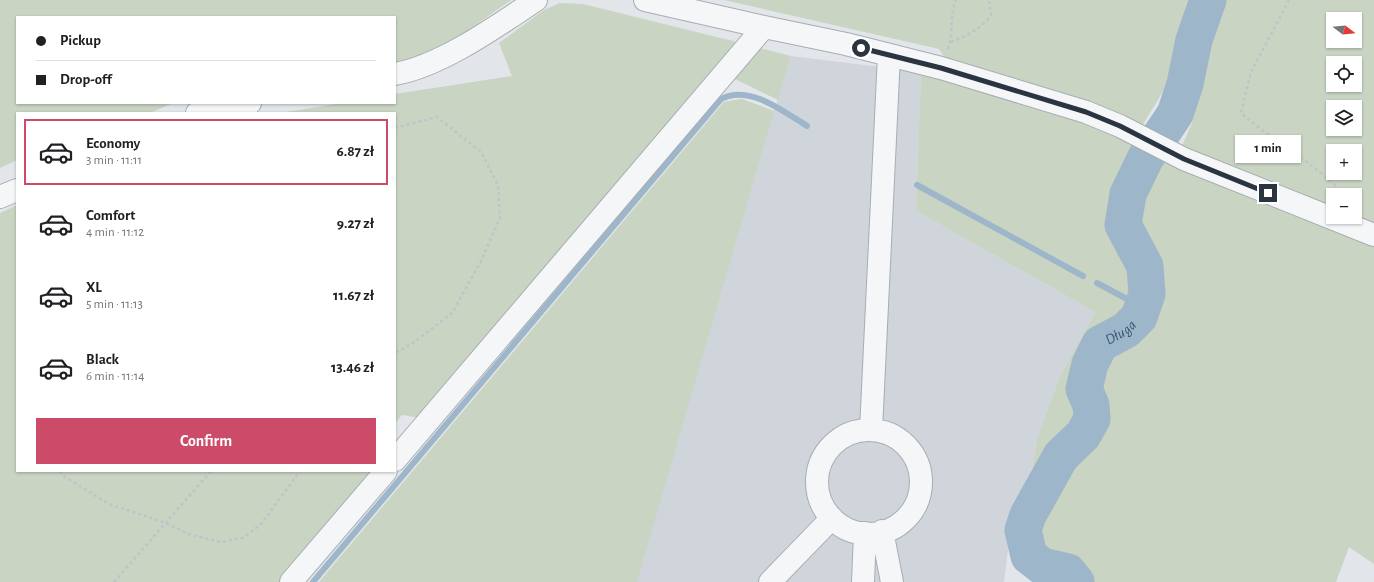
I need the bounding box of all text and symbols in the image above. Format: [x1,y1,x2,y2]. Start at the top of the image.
north arrow [1326,12,1362,48]
map controls [1326,12,1362,224]
text: Pickup [60,33,101,48]
route start [852,39,870,57]
button: locate [1326,56,1362,92]
text: Drop-off [60,72,112,87]
button: layers [1326,100,1362,136]
icon: car [38,134,74,170]
callout: 1 min [1235,135,1301,163]
text: Economy [86,136,140,151]
text: 1 min [1254,142,1282,155]
text: 6.87 zł [336,144,374,159]
button: + [1326,144,1362,180]
text: 3 min · 11:11 [86,154,142,167]
route end [1259,184,1277,202]
button: − [1326,188,1362,224]
icon: car [38,206,74,242]
text: Comfort [86,208,135,223]
text: 9.27 zł [337,216,374,231]
text: 4 min · 11:12 [86,226,144,239]
icon: car [38,278,74,314]
text: XL [86,280,102,295]
text: 11.67 zł [333,288,374,303]
text: 5 min · 11:13 [86,298,143,311]
water label: Długa [1103,317,1139,348]
icon: car [38,350,74,386]
text: Black [86,352,119,367]
text: 13.46 zł [331,360,374,375]
text: 6 min · 11:14 [86,370,144,383]
button: Confirm [36,418,376,464]

